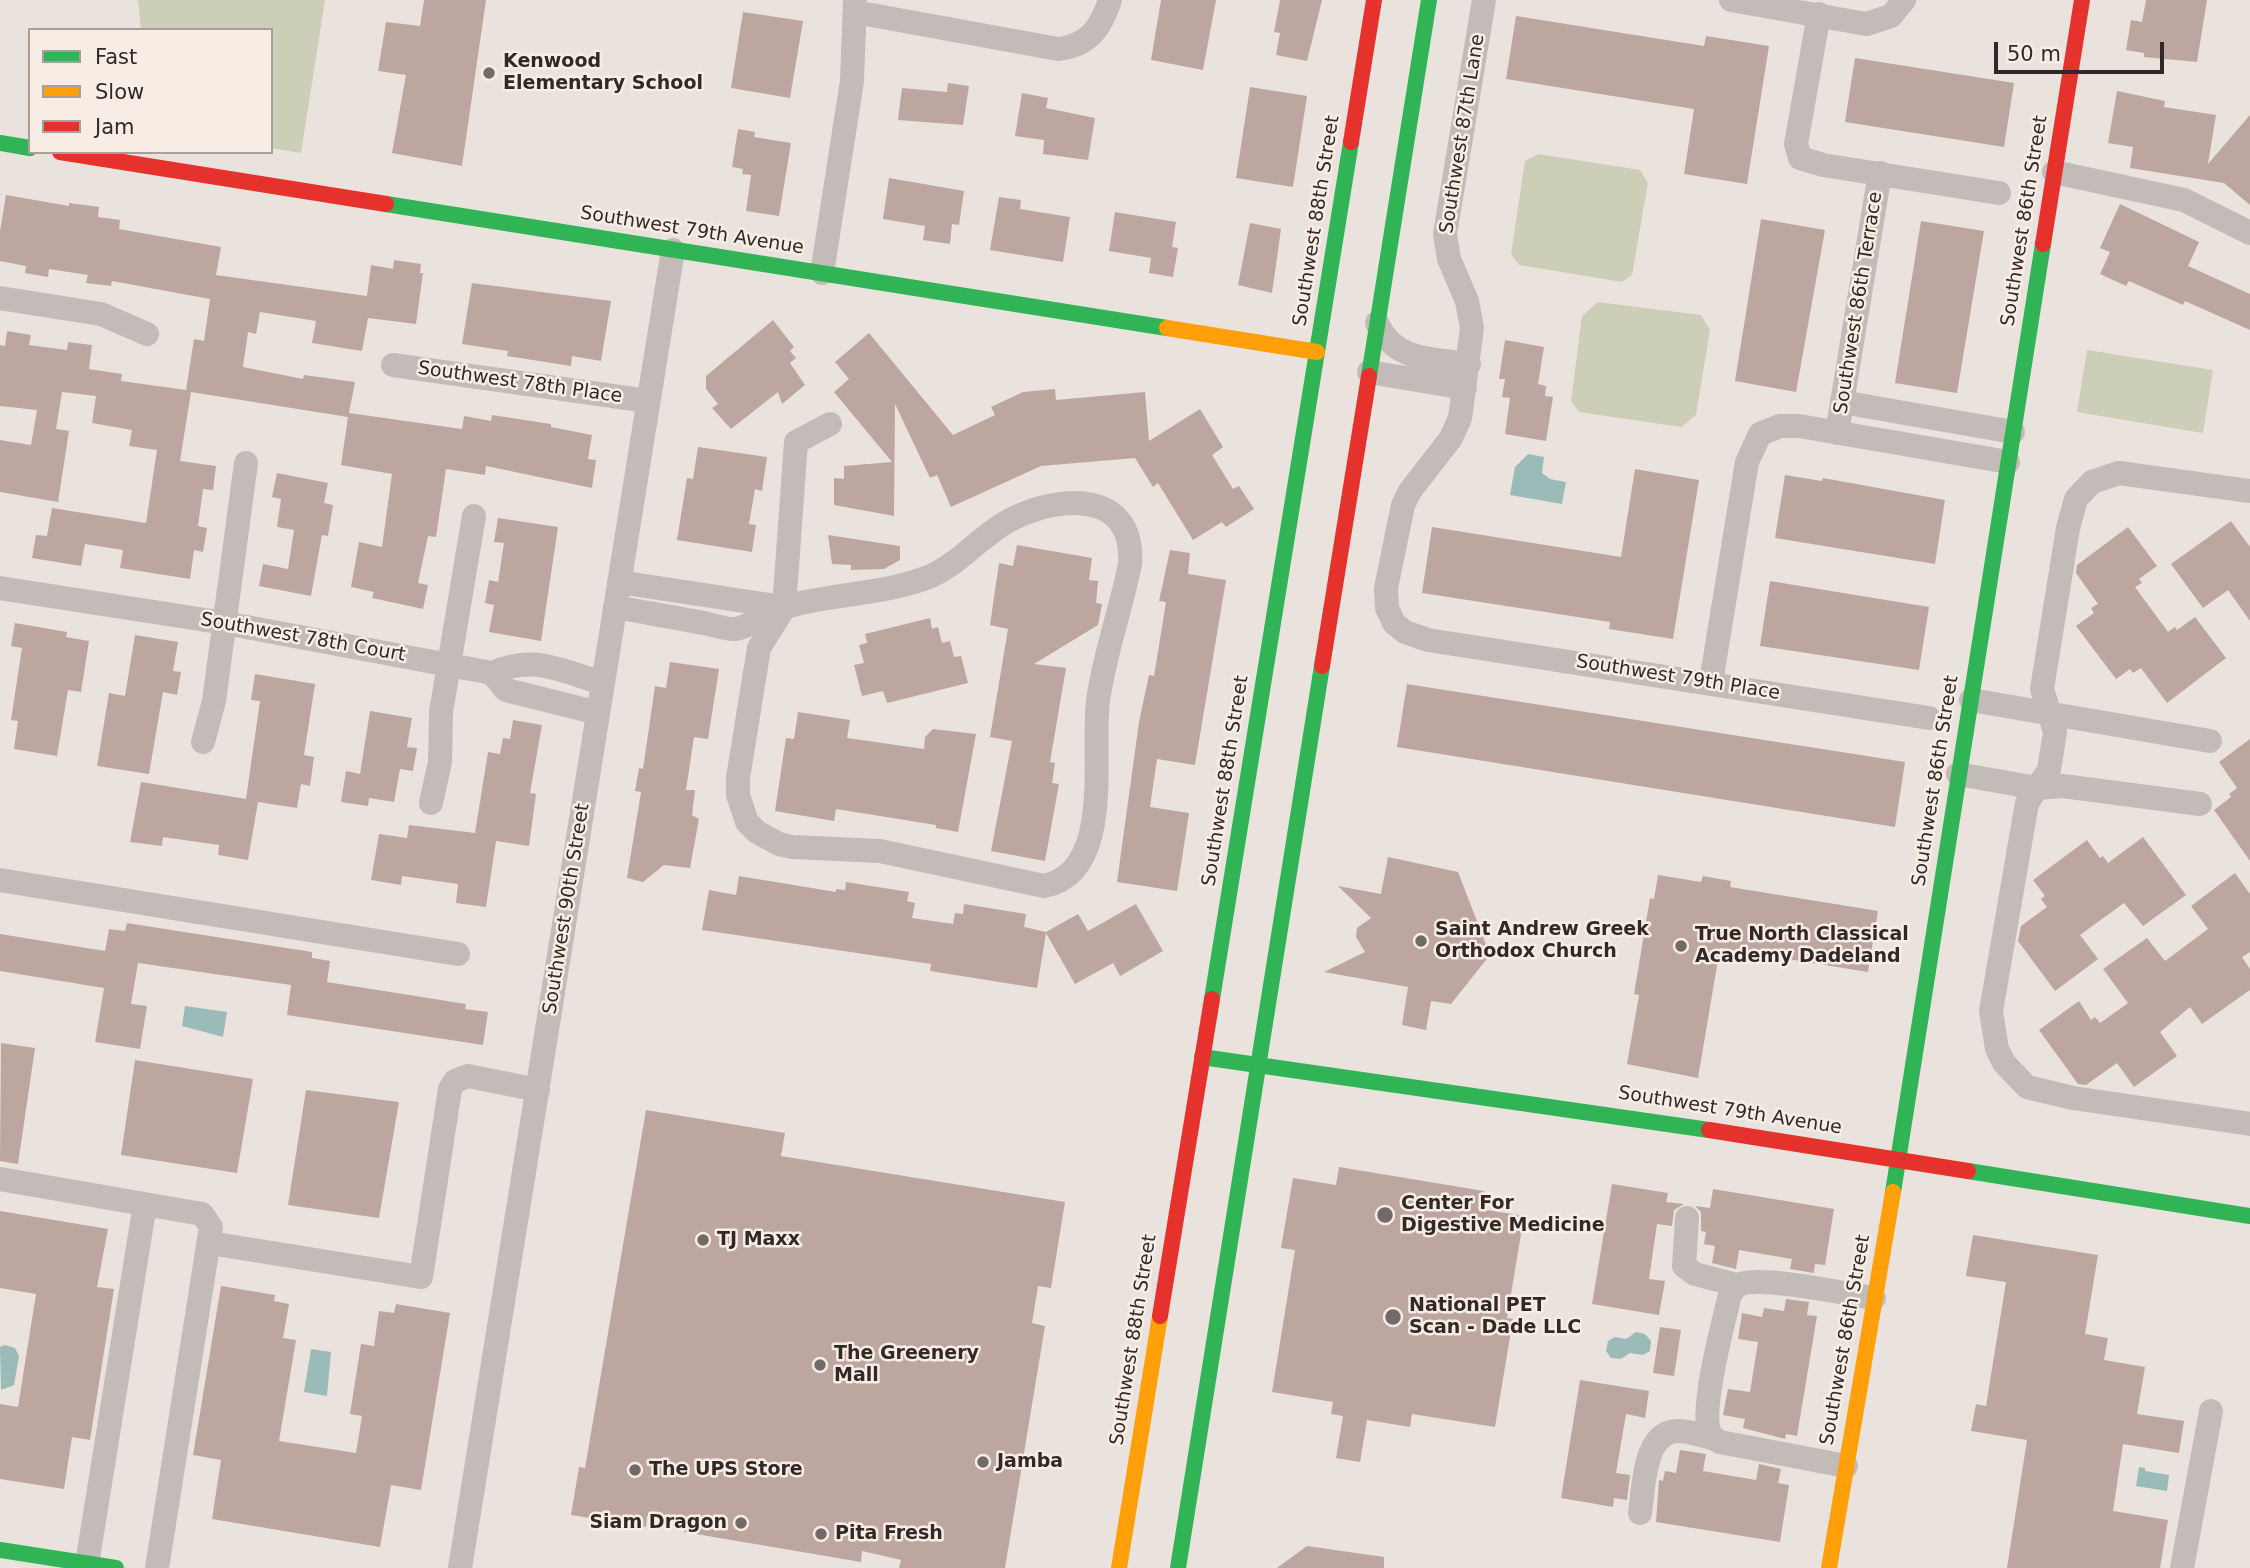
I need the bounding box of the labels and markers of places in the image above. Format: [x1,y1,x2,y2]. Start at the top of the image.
place label: Kenwood Elementary School [503,51,703,95]
marker: Kenwood Elementary School [481,65,497,81]
place label: Saint Andrew Greek Orthodox Church [1435,919,1649,963]
place label: True North Classical Academy Dadeland [1695,924,1909,968]
marker: Saint Andrew Greek Orthodox Church [1413,933,1429,949]
marker: True North Classical Academy Dadeland [1673,938,1689,954]
place label: Center For Digestive Medicine [1401,1193,1605,1237]
marker: Center For Digestive Medicine [1375,1205,1395,1225]
place label: TJ Maxx [717,1229,800,1251]
marker: TJ Maxx [695,1232,711,1248]
place label: National PET Scan - Dade LLC [1409,1295,1581,1339]
marker: National PET Scan - Dade LLC [1383,1307,1403,1327]
place label: The Greenery Mall [834,1343,979,1387]
marker: The Greenery Mall [812,1357,828,1373]
place label: Jamba [997,1451,1063,1473]
marker: Jamba [975,1454,991,1470]
place label: The UPS Store [649,1459,803,1481]
marker: The UPS Store [627,1462,643,1478]
place label: Siam Dragon [589,1512,727,1534]
marker: Siam Dragon [733,1515,749,1531]
place label: Pita Fresh [835,1523,943,1545]
marker: Pita Fresh [813,1526,829,1542]

